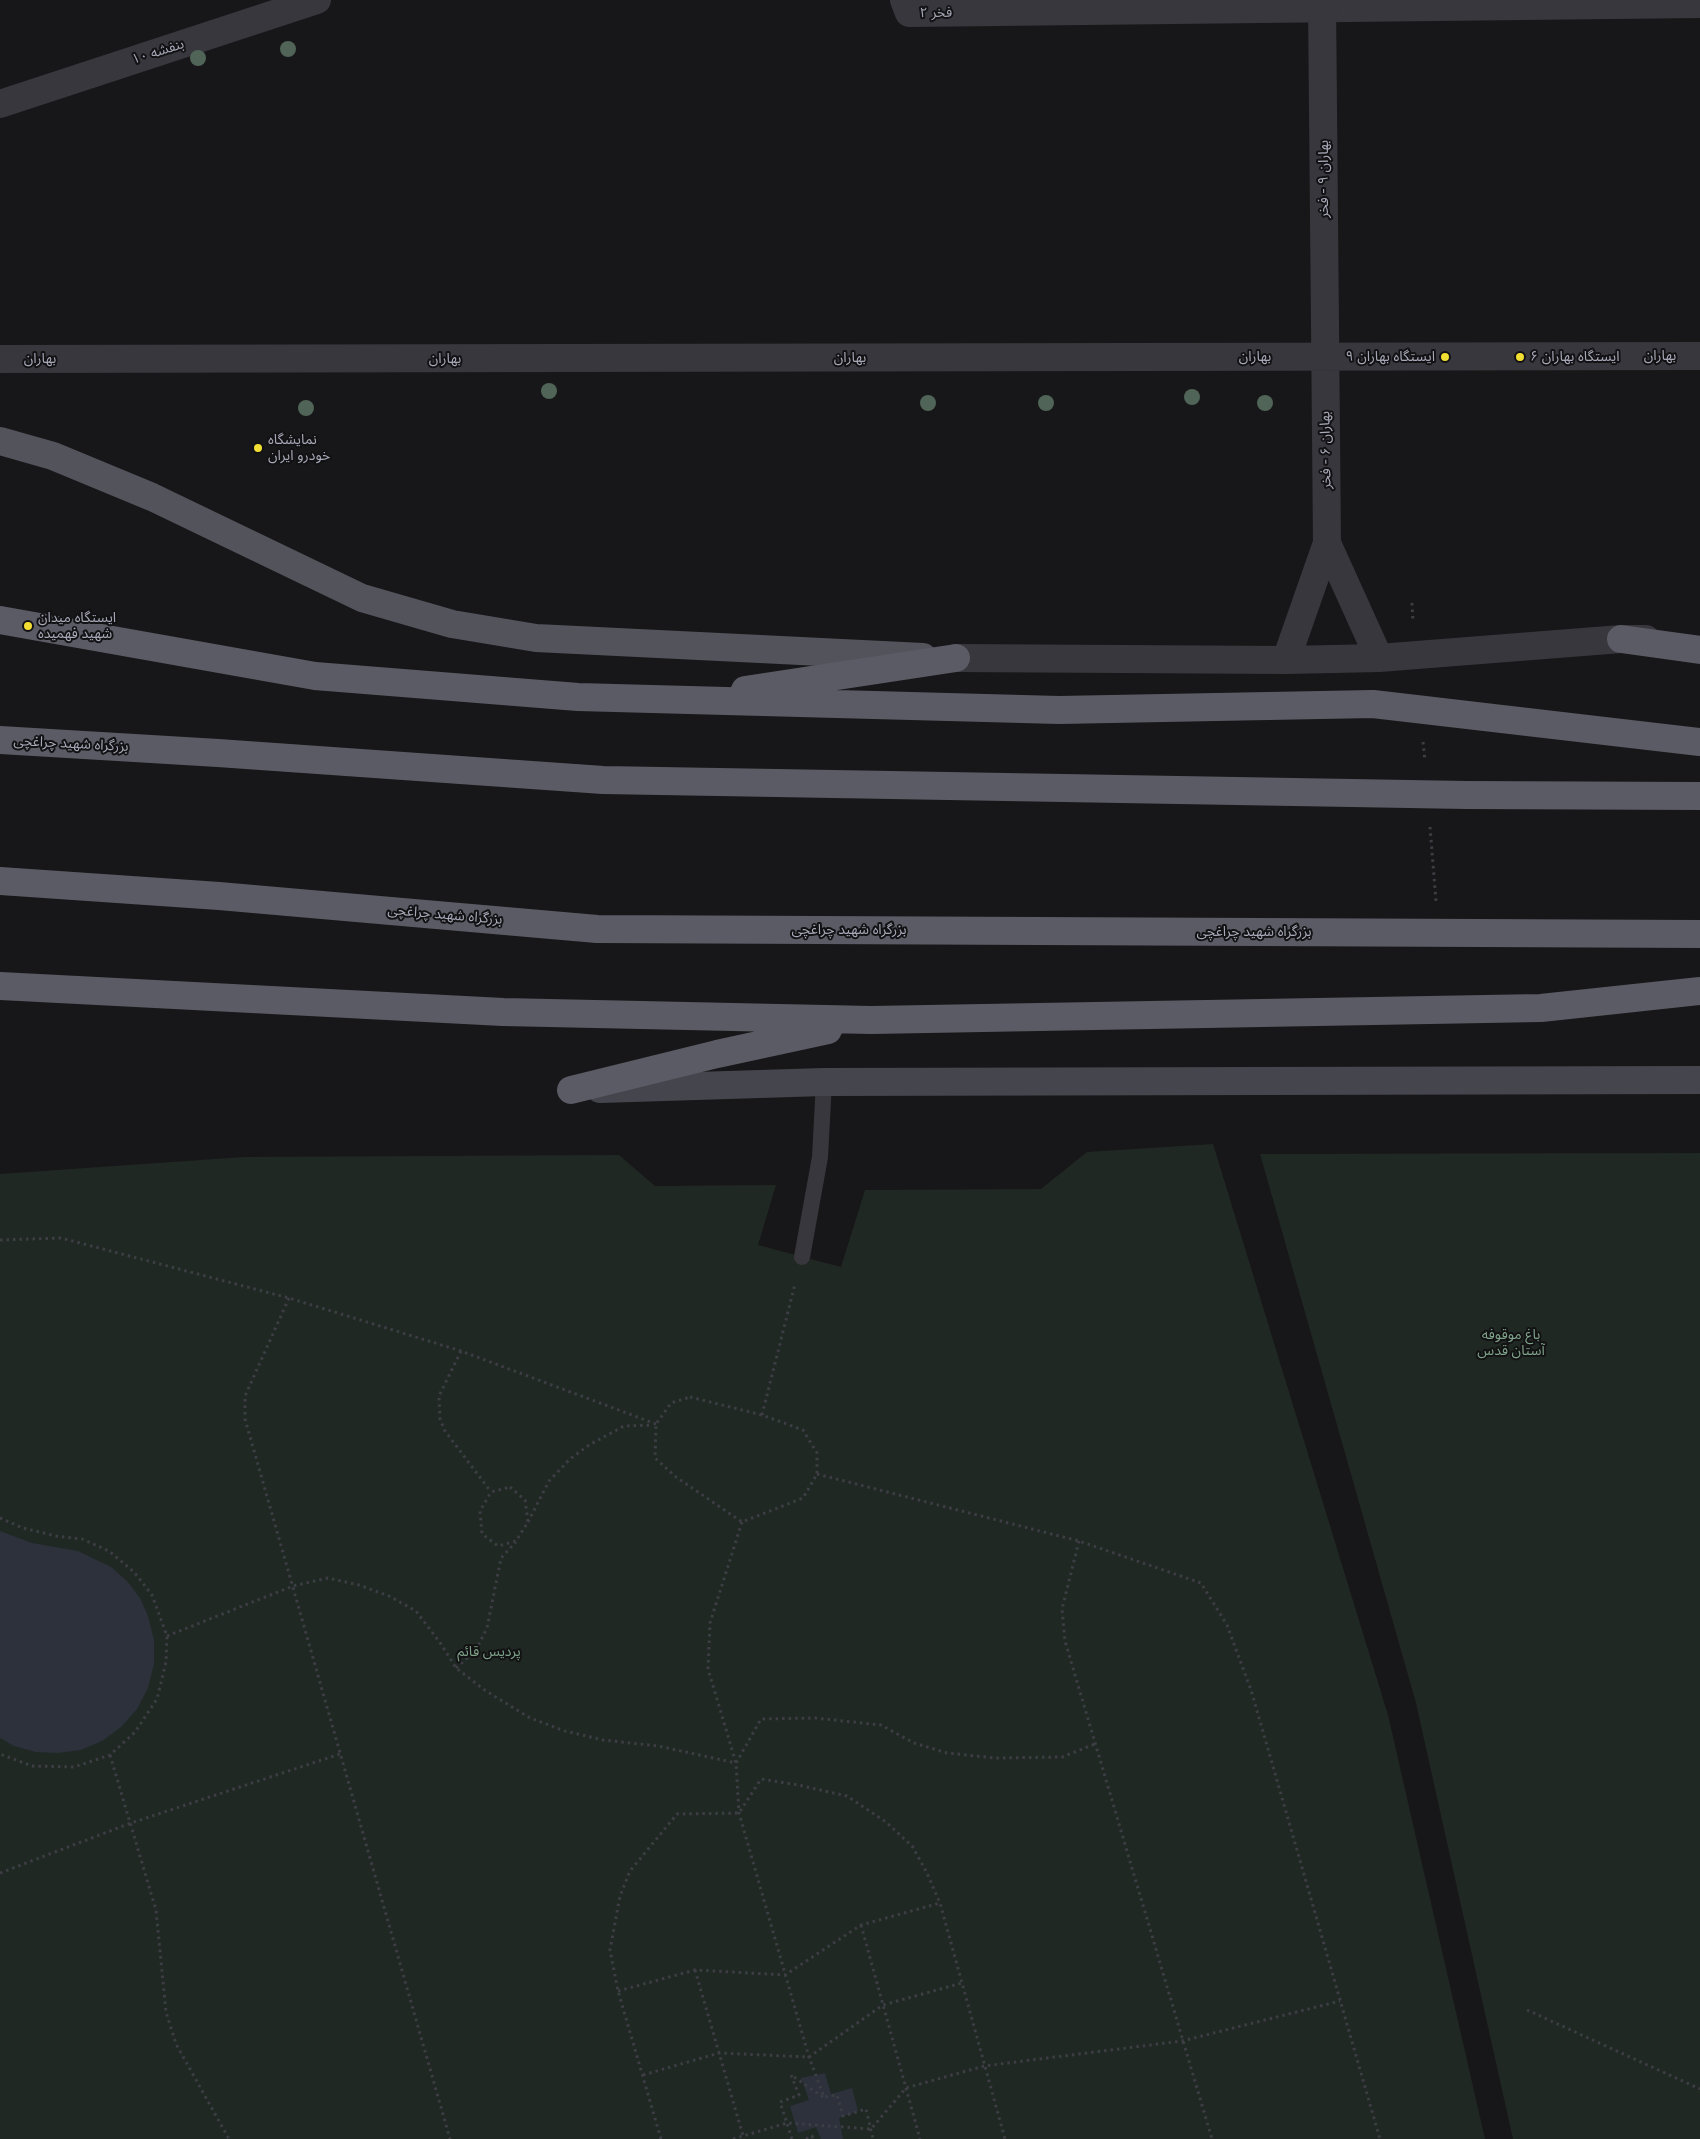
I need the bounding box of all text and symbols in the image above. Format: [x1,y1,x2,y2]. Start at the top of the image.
street label: فخر ۲ [920,4,952,22]
street label: بنفشه ۱۰ [130,36,186,68]
street label: بهاران ۹ - فخر [1316,140,1332,218]
street label: بهاران [1644,348,1676,364]
street label: بهاران [1239,349,1271,365]
place label: ایستگاه بهاران ۹ [1345,349,1435,365]
place label: ایستگاه بهاران ۶ [1530,349,1620,365]
street label: بهاران [834,350,866,366]
street label: بهاران [24,351,56,367]
street label: بهاران [429,351,461,367]
marker: ایستگاه بهاران ۹ [1439,351,1451,363]
marker: ایستگاه بهاران ۶ [1514,351,1526,363]
street label: بهاران ۶ - فخر [1317,411,1335,489]
place label: نمایشگاه خودرو ایران [268,432,330,464]
marker: نمایشگاه خودرو ایران [252,442,264,454]
place label: ایستگاه میدان شهید فهمیده [38,610,116,642]
marker: ایستگاه میدان شهید فهمیده [22,620,34,632]
street label: بزرگراه شهید چراغچی [13,733,129,755]
street label: بزرگراه شهید چراغچی [387,902,503,928]
street label: بزرگراه شهید چراغچی [791,922,907,938]
street label: بزرگراه شهید چراغچی [1196,924,1312,940]
park label: باغ موقوفه آستان قدس [1477,1327,1545,1360]
park label: پردیس قائم [457,1644,521,1660]

